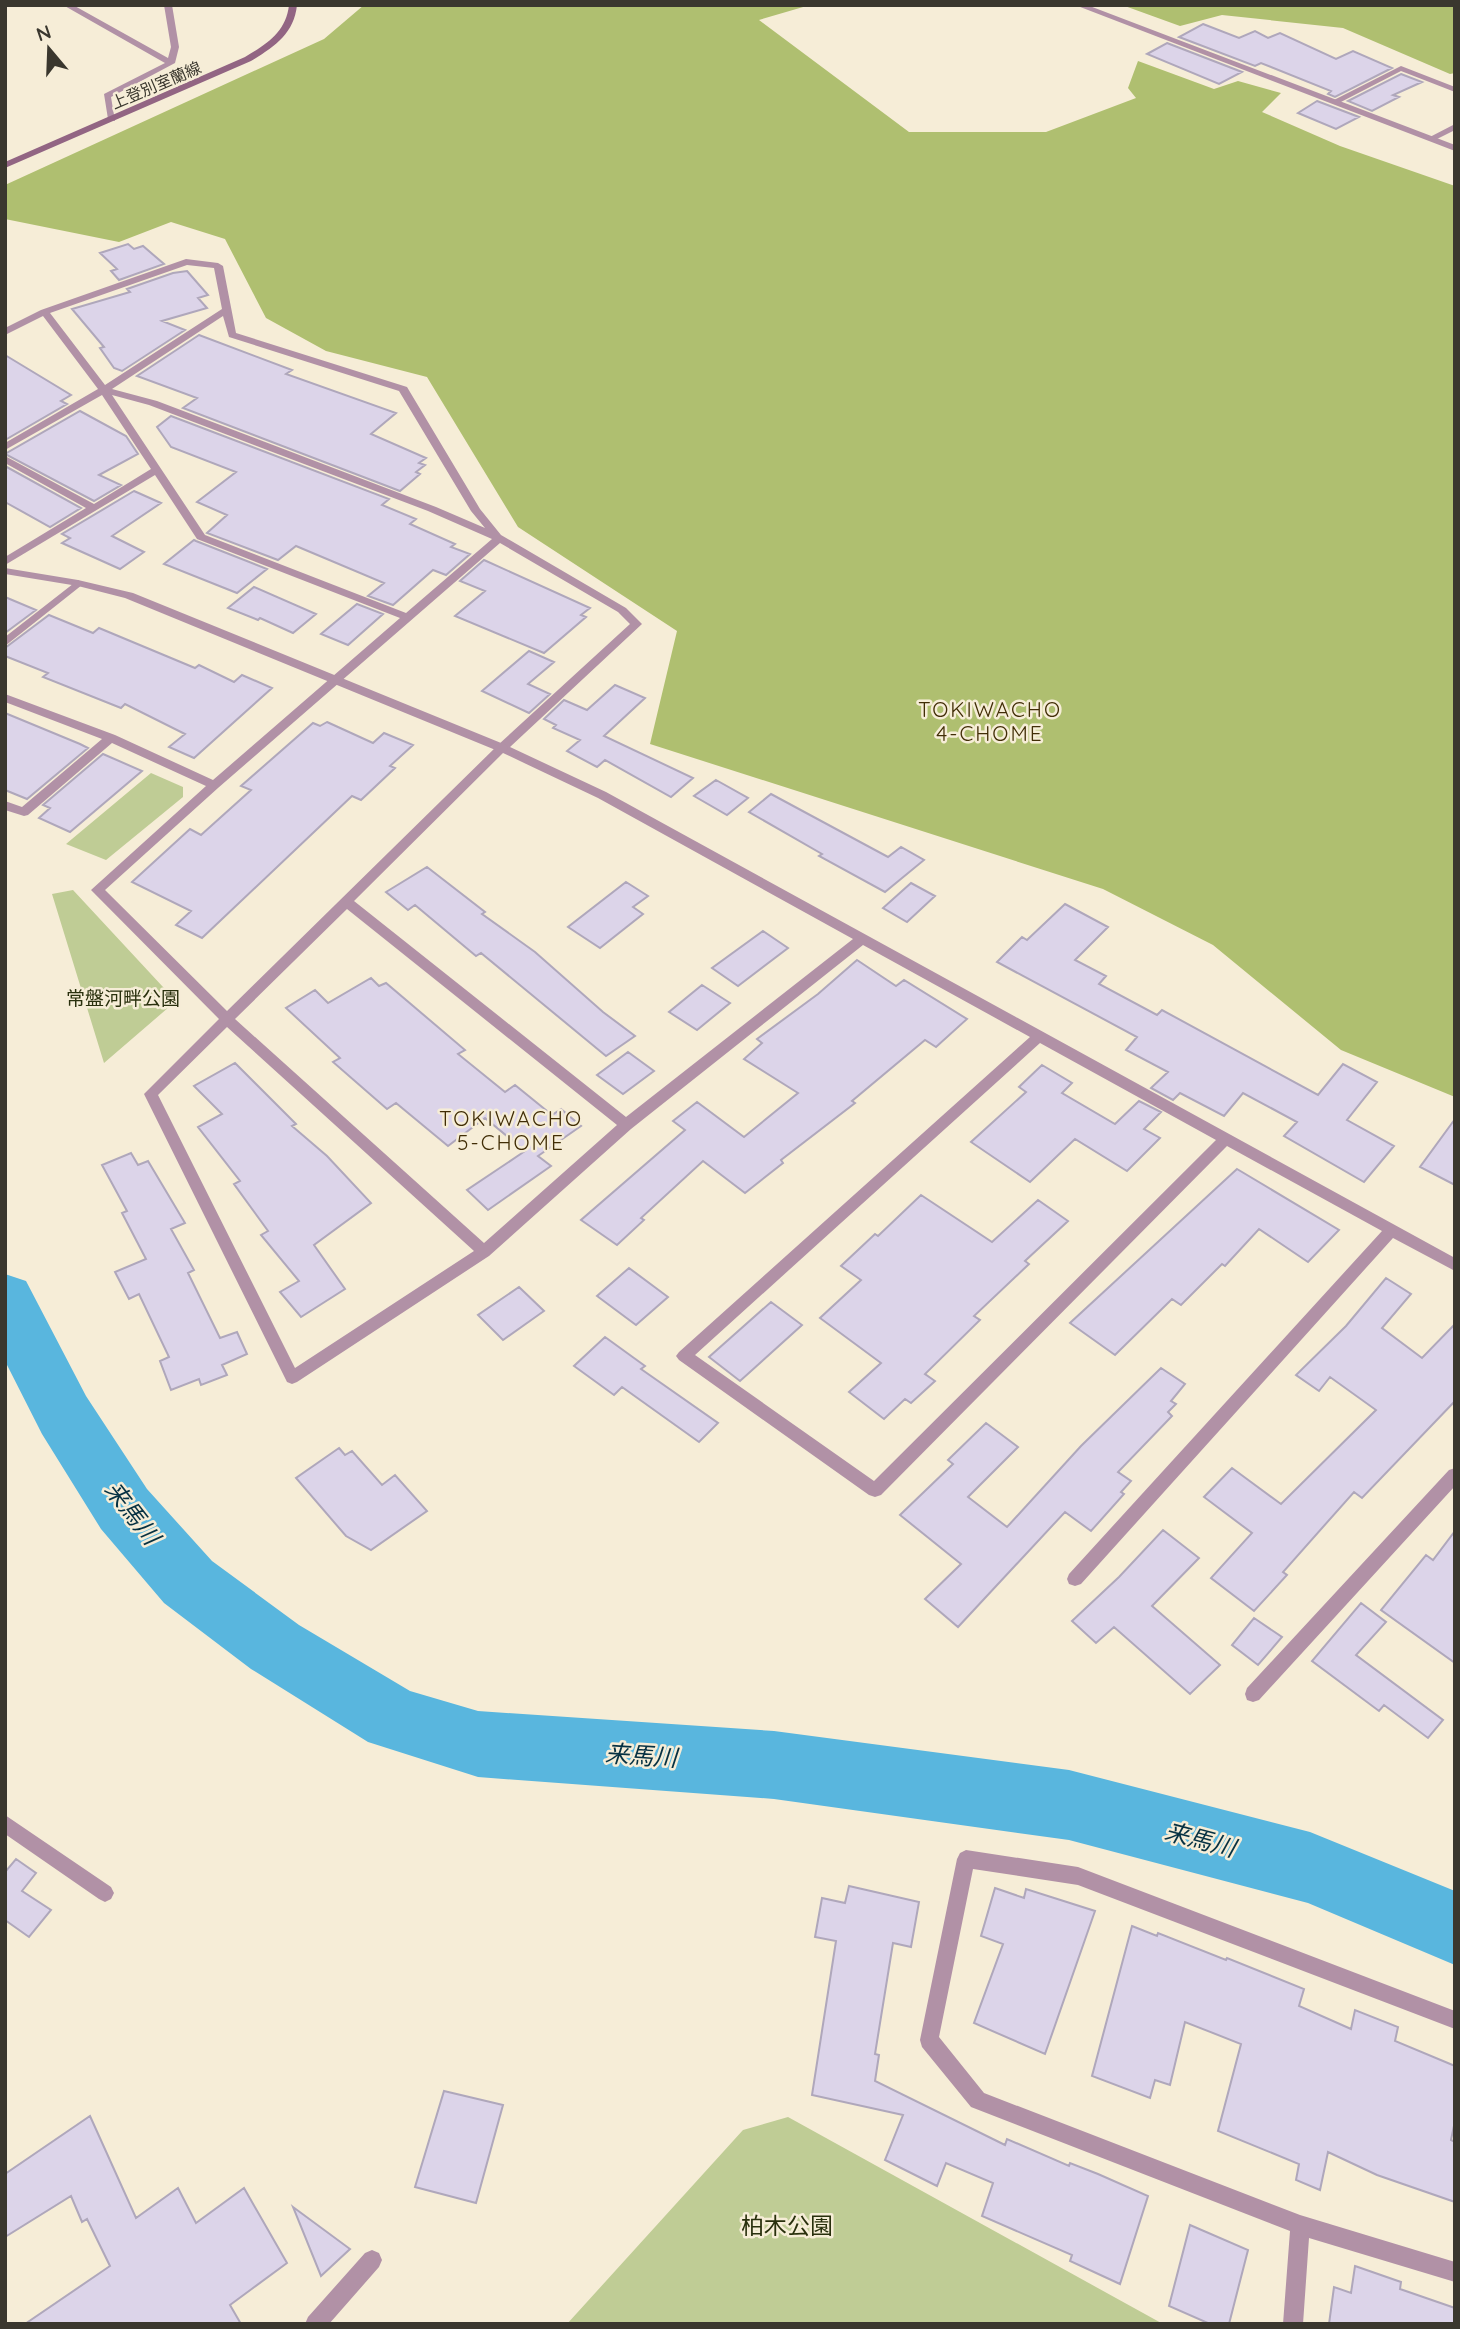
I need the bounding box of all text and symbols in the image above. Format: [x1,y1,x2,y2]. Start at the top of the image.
north arrow [14,14,84,84]
text: N [33,19,54,47]
street label: 上登別室蘭線 [108,57,204,113]
district label: TOKIWACHO 4-CHOME [918,696,1062,746]
park label: 常盤河畔公園 [66,986,180,1010]
district label: TOKIWACHO 5-CHOME [439,1105,583,1155]
water label: 来馬川 [99,1475,169,1552]
water label: 来馬川 [604,1738,681,1773]
water label: 来馬川 [1162,1815,1242,1864]
park label: 柏木公園 [741,2211,833,2240]

